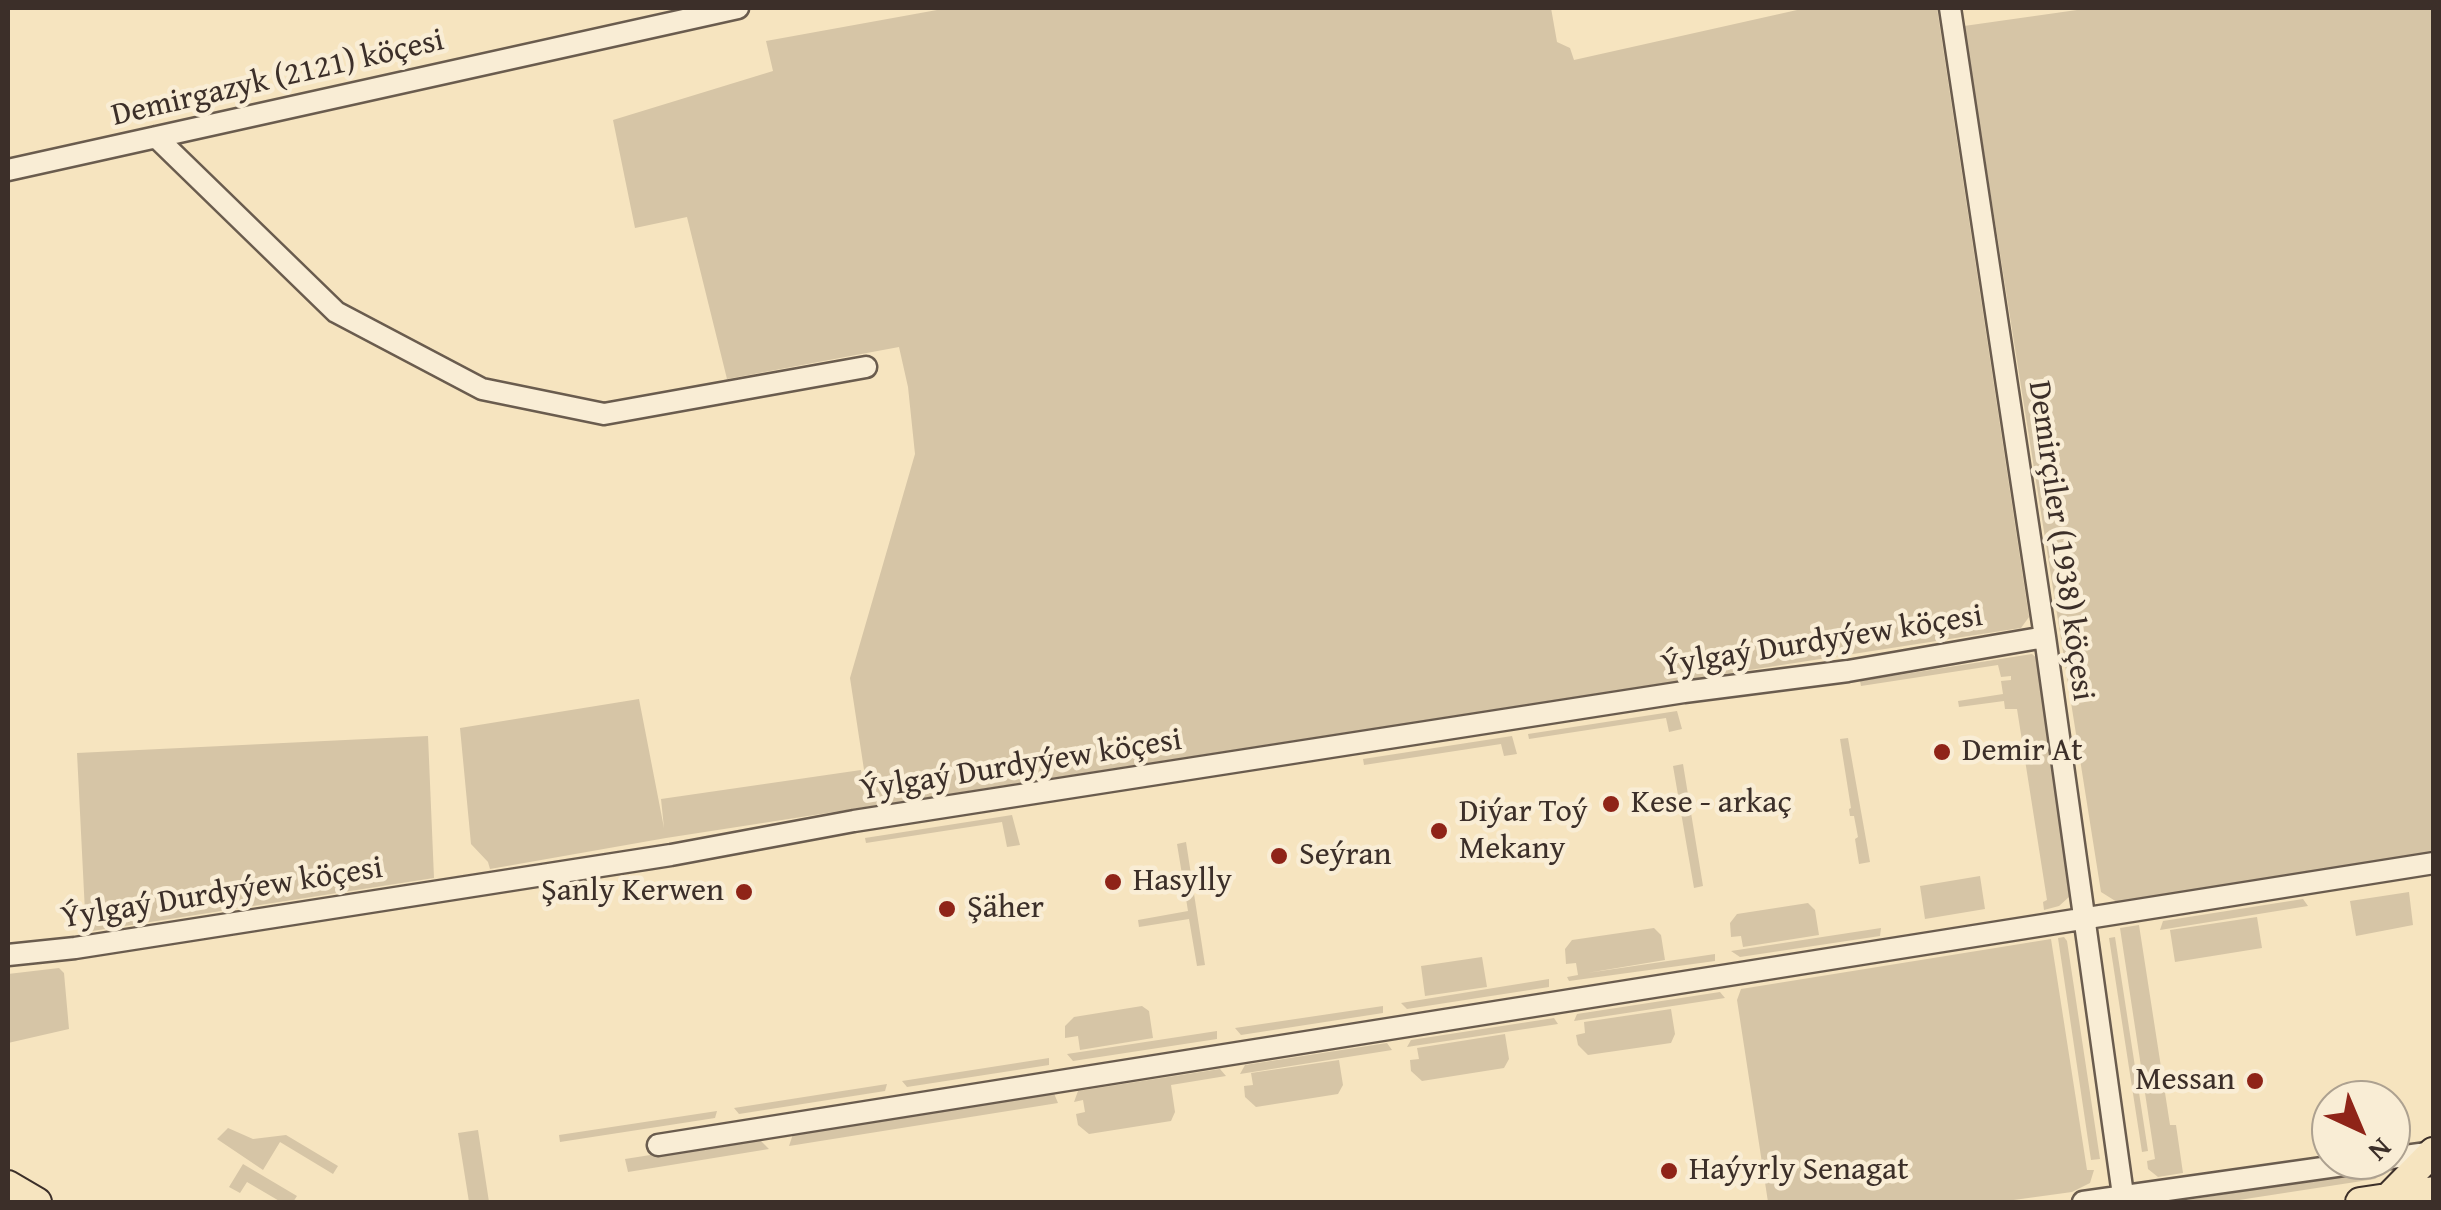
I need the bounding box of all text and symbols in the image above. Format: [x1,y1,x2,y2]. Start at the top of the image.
street label: Demirgazyk (2121) köçesi [108,22,448,136]
street label: Demirçiler (1938) köçesi [2019,378,2101,704]
street label: Ýylgaý Durdyýew köçesi [1658,598,1986,686]
street label: Ýylgaý Durdyýew köçesi [857,722,1185,810]
place label: Demir At [1962,733,2083,771]
marker: Demir At [1931,741,1953,763]
place label: Kese - arkaç [1631,785,1792,823]
marker: Kese - arkaç [1600,793,1622,815]
place label: Diýar Toý Mekany [1459,794,1588,869]
marker: Diýar Toý Mekany [1428,820,1450,842]
place label: Seýran [1299,837,1392,875]
marker: Seýran [1268,845,1290,867]
street label: Ýylgaý Durdyýew köçesi [58,850,386,938]
place label: Hasylly [1133,863,1232,901]
marker: Hasylly [1102,871,1124,893]
place label: Şanly Kerwen [541,873,724,911]
marker: Şanly Kerwen [733,881,755,903]
place label: Şäher [967,890,1044,928]
marker: Şäher [936,898,958,920]
place label: Messan [2135,1062,2235,1100]
marker: Messan [2244,1070,2266,1092]
north arrow [2311,1080,2411,1180]
text: N [2360,1129,2402,1172]
place label: Haýyrly Senagat [1689,1152,1908,1190]
marker: Haýyrly Senagat [1658,1160,1680,1182]

